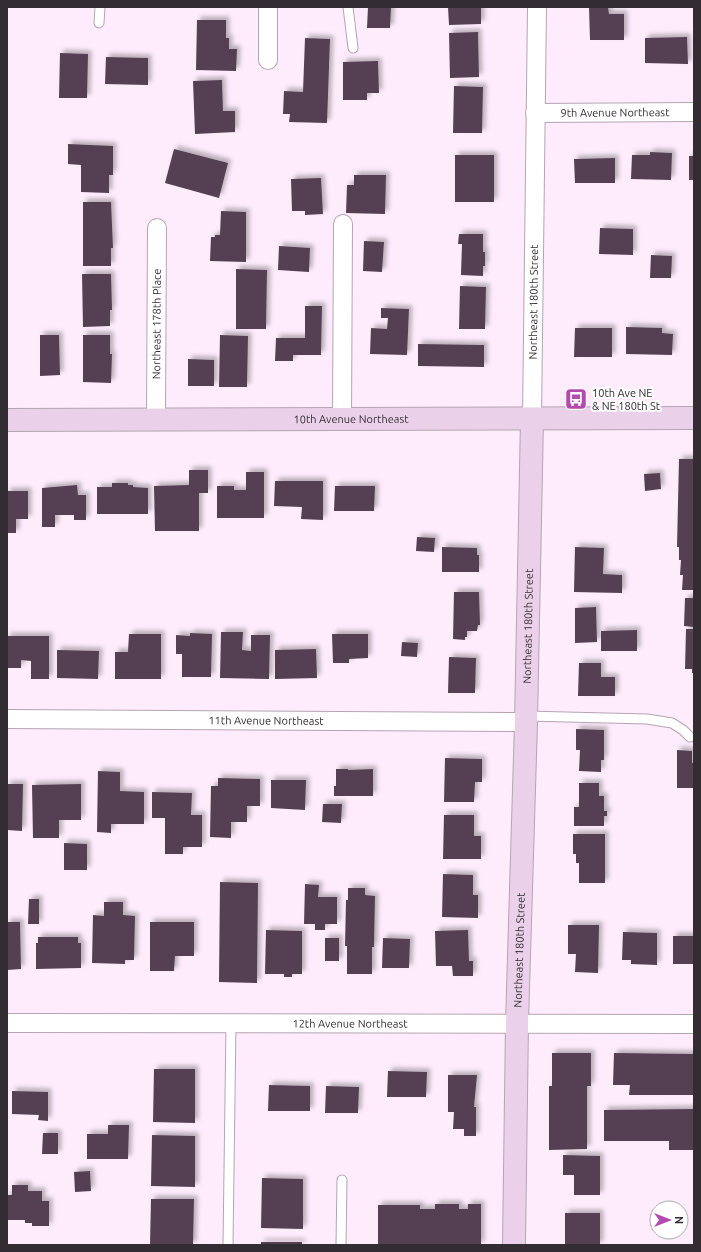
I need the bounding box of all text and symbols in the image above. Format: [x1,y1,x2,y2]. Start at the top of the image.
street label: 9th Avenue Northeast [561,106,670,119]
street label: Northeast 180th Street [527,244,540,360]
street label: Northeast 178th Place [150,269,163,379]
bus stop icon: 10th Ave NE & NE 180th St [563,386,589,412]
place label: 10th Ave NE & NE 180th St [592,387,661,412]
street label: 10th Avenue Northeast [293,413,409,425]
street label: Northeast 180th Street [521,568,535,684]
street label: 11th Avenue Northeast [208,714,324,727]
street label: Northeast 180th Street [511,892,527,1008]
street label: 12th Avenue Northeast [292,1017,408,1030]
north arrow [649,1200,689,1240]
text: N [673,1216,685,1224]

